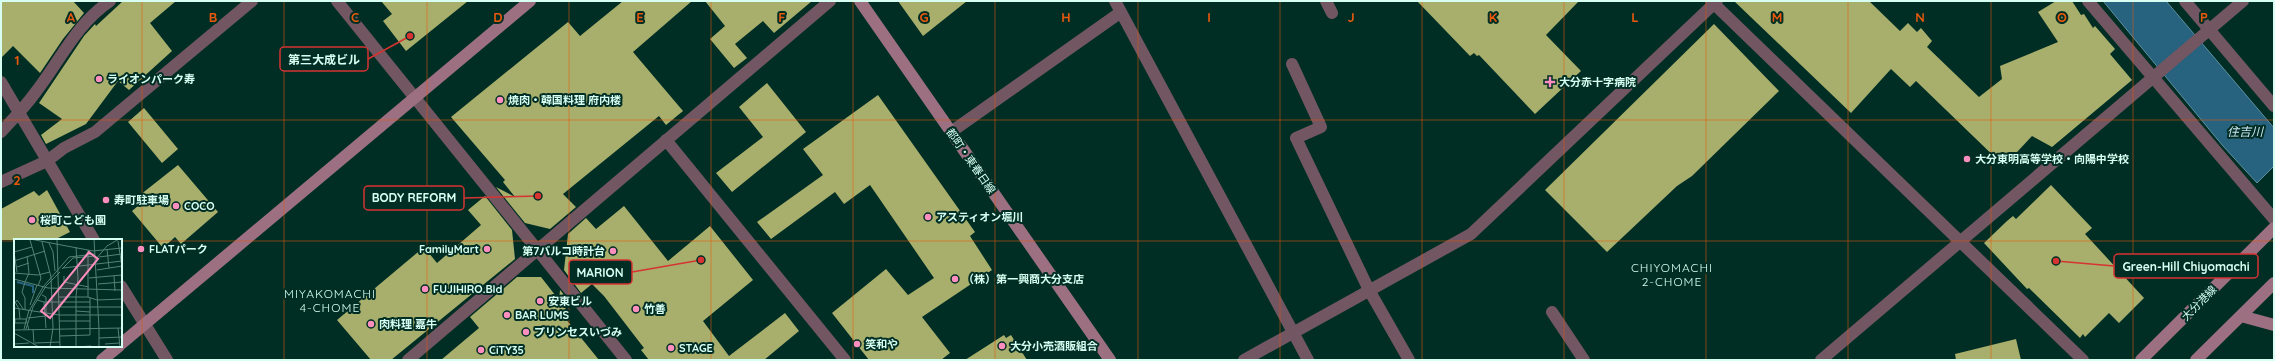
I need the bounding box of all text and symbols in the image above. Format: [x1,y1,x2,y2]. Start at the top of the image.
text: A [67,9,76,25]
text: B [209,9,217,25]
text: C [351,9,359,25]
text: D [493,9,503,25]
text: E [636,9,644,25]
text: F [778,9,786,25]
text: G [919,9,929,25]
text: H [1061,9,1071,25]
text: I [1207,9,1211,25]
text: J [1347,9,1355,25]
text: K [1489,9,1498,25]
text: L [1631,9,1639,25]
text: M [1772,9,1782,25]
text: N [1915,9,1925,25]
text: O [2057,9,2067,25]
text: P [2200,9,2208,25]
callout: 第三大成ビル [280,47,368,71]
text: 1 [14,52,20,68]
text: 第三大成ビル [288,52,360,67]
place label: ライオンパーク寿 [107,72,195,86]
marker: ライオンパーク寿 [94,74,104,84]
place label: 大分赤十字病院 [1559,75,1636,89]
marker: 大分赤十字病院 [1544,76,1556,88]
place label: 焼肉・韓国料理 府内楼 [508,93,621,107]
marker: 焼肉・韓国料理 府内楼 [495,95,505,105]
water label: 住吉川 [2227,124,2265,139]
street label: 都町・東春日線 [943,125,999,197]
place label: 大分東明高等学校・向陽中学校 [1975,152,2129,166]
marker: 大分東明高等学校・向陽中学校 [1962,154,1972,164]
text: 2 [13,172,21,188]
callout: BODY REFORM [364,186,464,210]
text: BODY REFORM [372,190,456,205]
place label: 寿町駐車場 [114,193,169,207]
marker: 寿町駐車場 [101,195,111,205]
place label: COCO [184,199,215,213]
marker: COCO [171,201,181,211]
place label: アスティオン堀川 [936,210,1023,224]
marker: アスティオン堀川 [923,212,933,222]
place label: 桜町こども園 [40,213,106,227]
marker: 桜町こども園 [27,215,37,225]
inset map [14,239,122,347]
place label: FLATパーク [149,242,208,256]
place label: FamilyMart [419,242,479,256]
marker: FLATパーク [136,244,146,254]
marker: FamilyMart [482,244,492,254]
place label: 第7バルコ時計台 [522,244,605,258]
marker: 第7バルコ時計台 [608,246,618,256]
callout: Green-Hill Chiyomachi [2114,254,2258,278]
text: Green-Hill Chiyomachi [2122,259,2250,274]
callout: MARION [569,260,632,284]
district label: CHIYOMACHI 2-CHOME [1631,260,1713,289]
text: MARION [577,265,623,280]
place label: （株）第一興商大分支店 [963,272,1084,286]
marker: （株）第一興商大分支店 [950,274,960,284]
place label: FUJIHIRO.Bld [433,282,502,296]
street label: 大分港線 [2178,282,2220,324]
marker: FUJIHIRO.Bld [420,284,430,294]
district label: MIYAKOMACHI 4-CHOME [284,286,376,315]
place label: 安東ビル [548,294,592,308]
marker: 安東ビル [535,296,545,306]
place label: 竹善 [644,302,666,316]
marker: 竹善 [631,304,641,314]
place label: BAR LUMS [515,308,570,322]
marker: BAR LUMS [502,310,512,320]
place label: 肉料理 嘉牛 [379,317,437,331]
marker: 肉料理 嘉牛 [366,319,376,329]
place label: プリンセスいづみ [534,325,622,339]
marker: プリンセスいづみ [521,327,531,337]
place label: 笑和や [865,337,898,351]
marker: 笑和や [852,339,862,349]
place label: 大分小売酒販組合 [1010,339,1098,353]
place label: STAGE [679,341,713,355]
marker: 大分小売酒販組合 [997,341,1007,351]
place label: CiTY35 [489,343,524,357]
marker: STAGE [666,343,676,353]
marker: CiTY35 [476,345,486,355]

